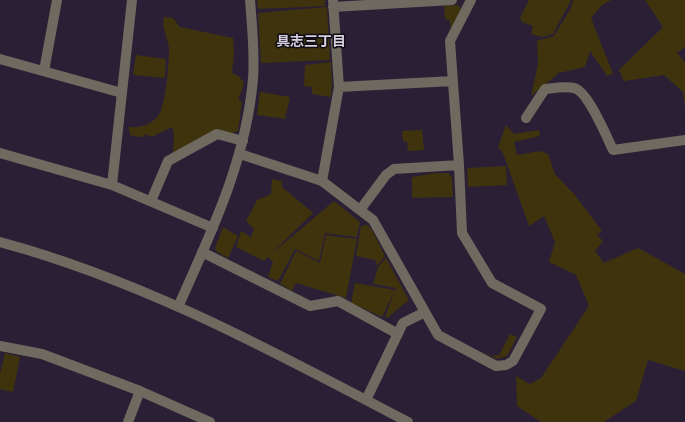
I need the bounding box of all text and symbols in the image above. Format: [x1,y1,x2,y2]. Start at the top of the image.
district label: 具志三丁目 [276,34,346,50]

